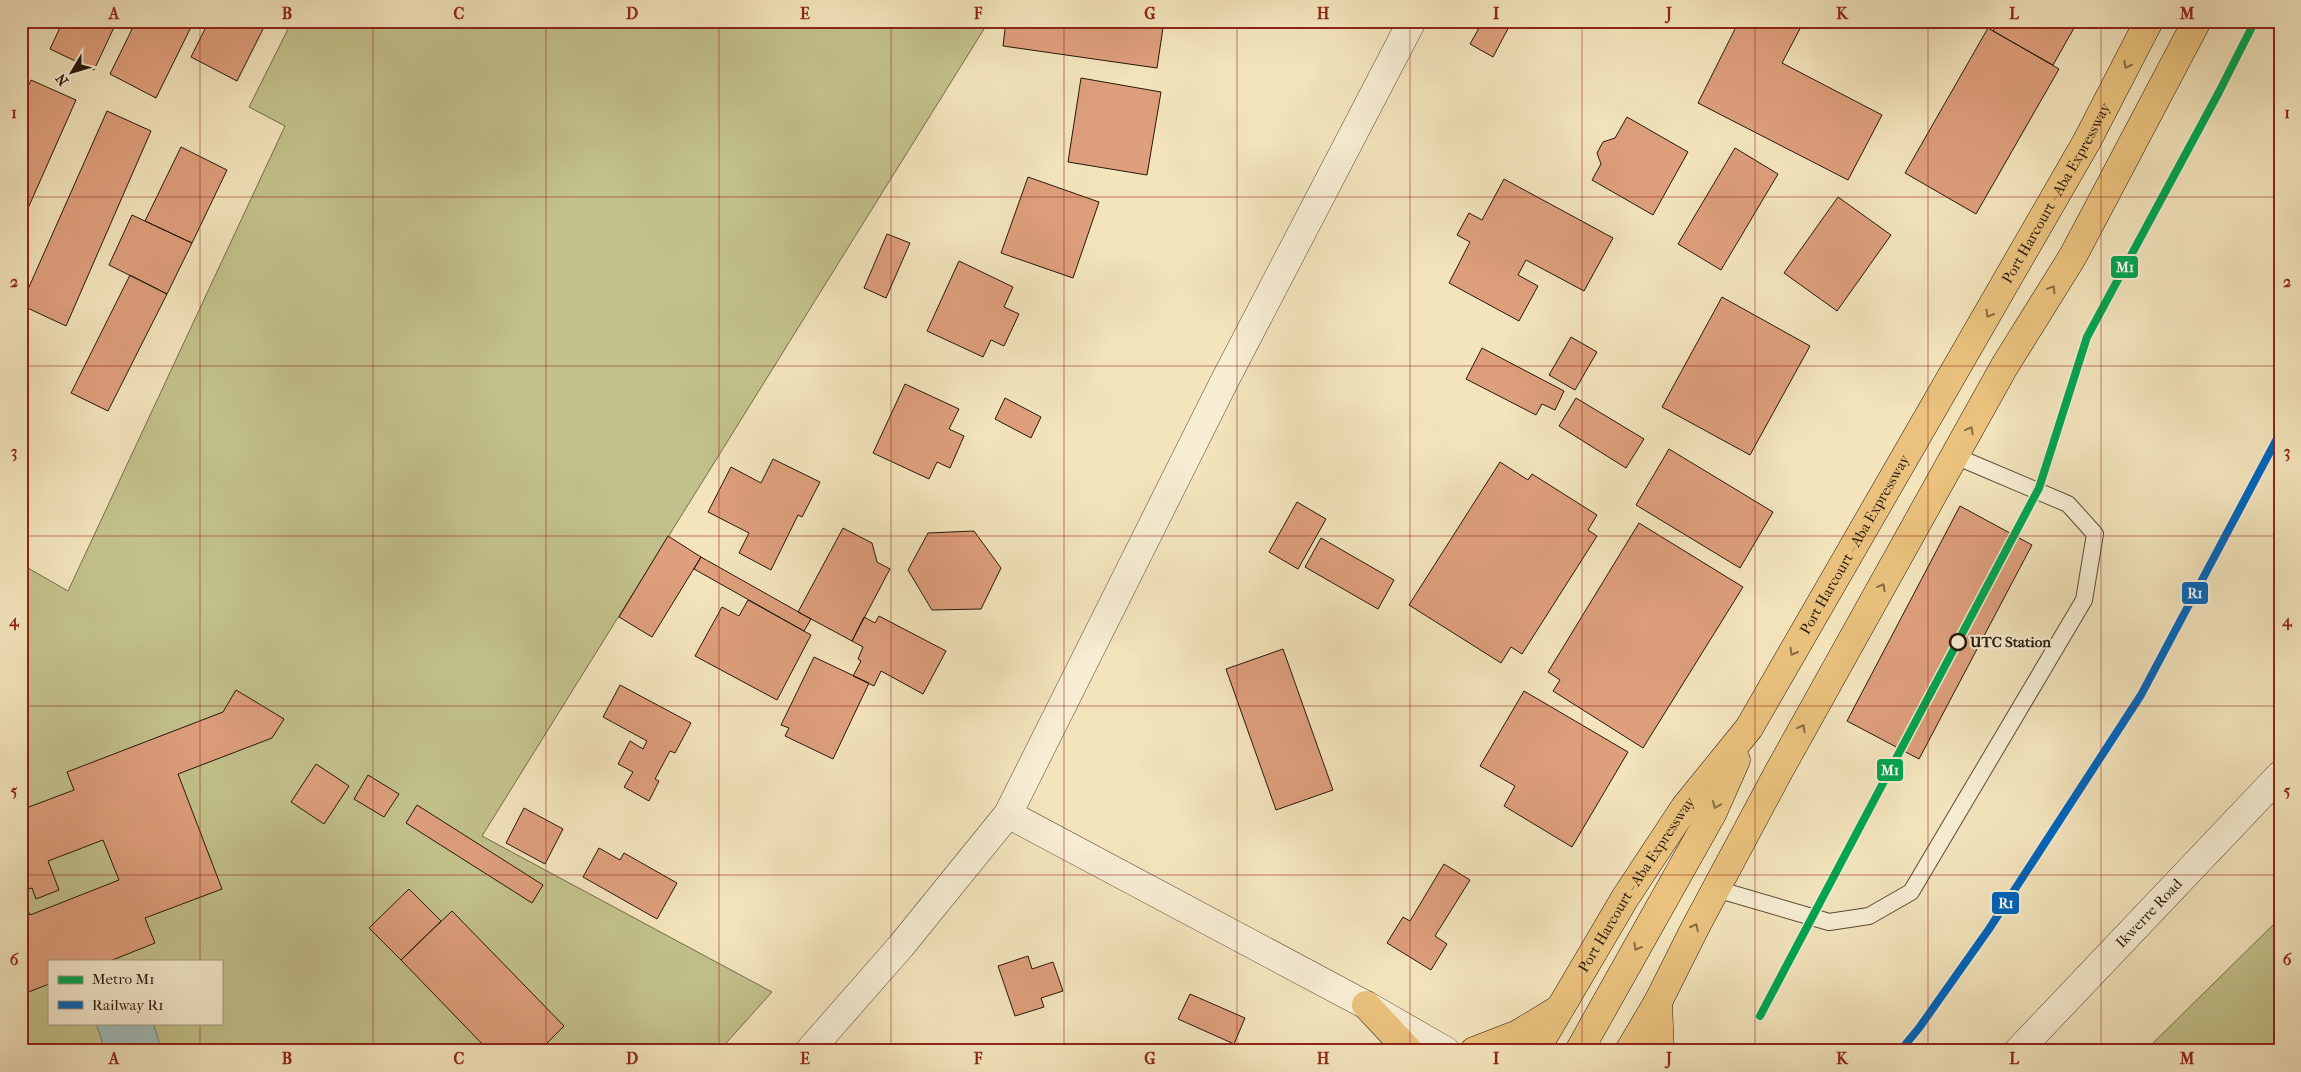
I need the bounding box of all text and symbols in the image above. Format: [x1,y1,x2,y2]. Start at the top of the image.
text: A [108,4,120,23]
text: B [282,4,292,23]
text: C [454,4,465,23]
text: D [626,4,638,23]
text: E [800,4,810,23]
text: F [973,4,983,23]
text: G [1144,4,1156,23]
text: H [1317,4,1330,23]
text: I [1493,4,1500,23]
text: J [1664,4,1672,24]
text: K [1836,4,1849,23]
text: L [2009,4,2019,23]
text: M [2179,4,2195,23]
north arrow [48,48,98,98]
one-way arrow [2123,59,2133,68]
text: N [52,70,72,89]
street label: Port Harcourt - Aba Expressway [1998,99,2115,287]
text: 1 [11,103,17,122]
text: 1 [2284,103,2290,122]
line badge: M1 [2110,255,2139,279]
text: M1 [2115,259,2134,276]
text: 2 [10,272,18,291]
text: 2 [2283,272,2291,291]
one-way arrow [2045,286,2055,295]
one-way arrow [1985,309,1995,318]
one-way arrow [1963,426,1973,435]
text: 3 [11,442,17,462]
text: 3 [2284,442,2290,462]
street label: Port Harcourt - Aba Expressway [1796,450,1914,638]
line badge: R1 [2181,581,2209,605]
one-way arrow [1876,583,1886,592]
text: R1 [2187,585,2203,602]
text: 4 [8,611,20,631]
text: 4 [2281,611,2293,631]
marker: UTC Station [1949,633,1967,651]
place label: UTC Station [1969,633,2051,651]
one-way arrow [1790,646,1800,655]
one-way arrow [1796,725,1806,734]
line badge: M1 [1876,758,1904,782]
text: M1 [1880,762,1899,779]
text: 5 [11,781,18,800]
text: 5 [2284,781,2291,800]
street label: Port Harcourt - Aba Expressway [1574,792,1699,976]
one-way arrow [1711,800,1722,809]
street label: Ikwerre Road [2112,874,2186,952]
line badge: R1 [1991,891,2020,915]
text: R1 [1998,895,2014,912]
one-way arrow [1689,923,1699,932]
one-way arrow [1633,942,1643,951]
text: 6 [10,950,19,969]
text: 6 [2283,950,2292,969]
legend [48,960,222,1024]
text: Metro M1 [92,970,155,988]
text: Railway R1 [92,996,164,1014]
text: A [108,1049,120,1068]
text: B [282,1049,292,1068]
text: C [454,1049,465,1068]
text: D [626,1049,638,1068]
text: E [800,1049,810,1068]
text: F [973,1049,983,1068]
text: G [1144,1049,1156,1068]
text: H [1317,1049,1330,1068]
text: I [1493,1049,1500,1068]
text: J [1664,1049,1672,1069]
text: K [1836,1049,1849,1068]
text: L [2009,1049,2019,1068]
text: M [2179,1049,2195,1068]

